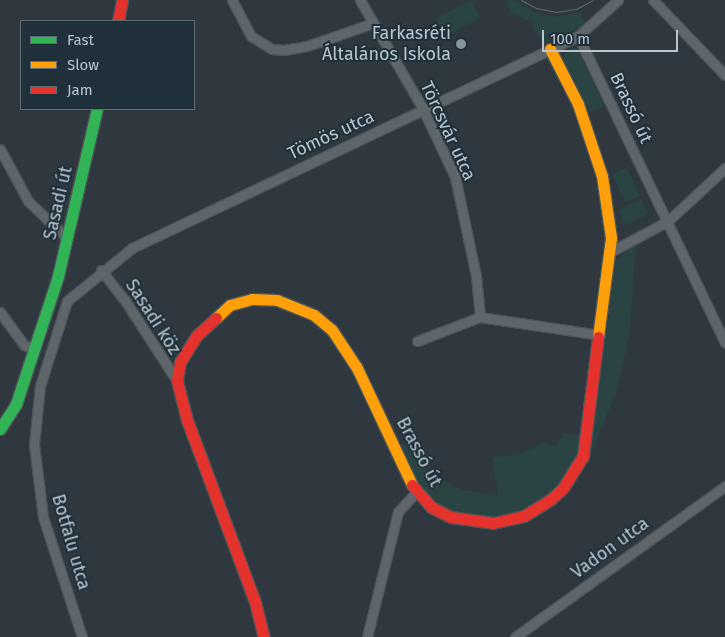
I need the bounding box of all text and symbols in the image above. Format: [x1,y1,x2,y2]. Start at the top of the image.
legend [20,20,195,110]
scale bar [545,20,681,52]
place label: Farkasréti Általános Iskola [322,23,451,66]
text: 100 m [550,30,590,48]
text: Fast [67,31,94,49]
marker: Farkasréti Általános Iskola [455,38,467,50]
text: Slow [67,56,99,74]
street label: Brassó út [605,69,657,147]
street label: Törcsvár utca [416,78,480,184]
text: Jam [67,81,93,99]
street label: Tömös utca [284,106,378,164]
street label: Sasadi út [39,164,77,242]
street label: Sasadi köz [121,275,185,359]
street label: Brassó út [392,413,446,491]
street label: Botfalu utca [47,492,95,592]
street label: Vadon utca [567,513,653,583]

